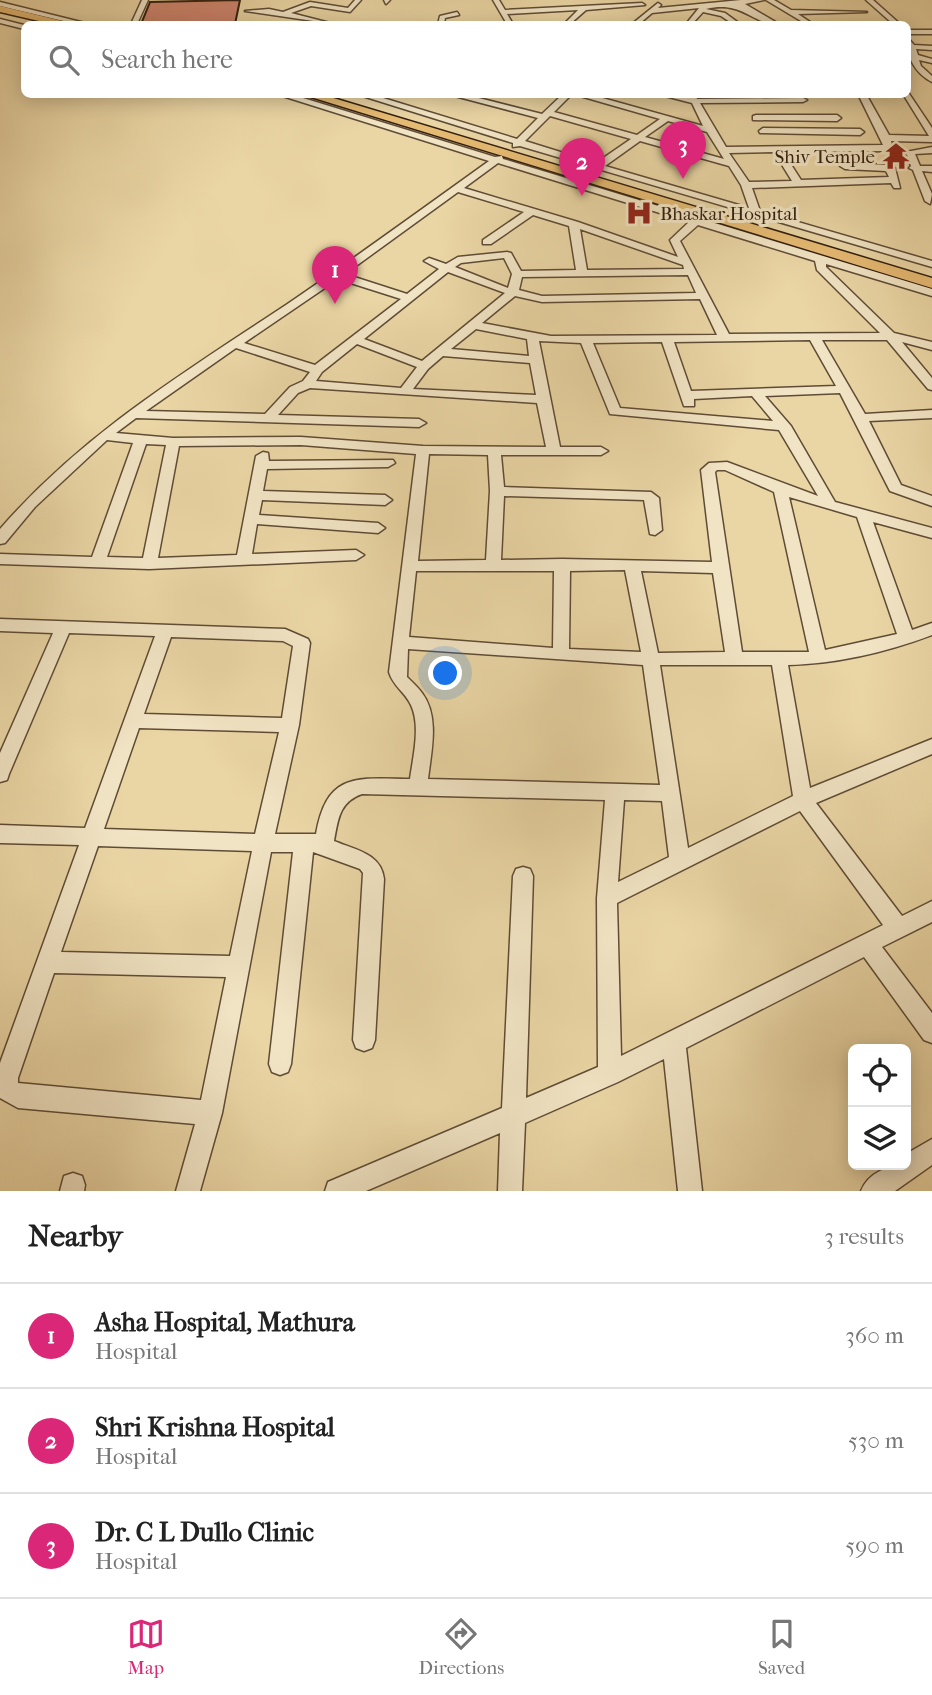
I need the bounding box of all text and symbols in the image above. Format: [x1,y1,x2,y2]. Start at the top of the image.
search box [21,21,911,98]
icon: search [45,41,83,79]
text: Search here [101,44,233,75]
pin: 3 [660,121,706,179]
pin: 2 [559,138,605,196]
temple icon: Shiv Temple [881,141,911,171]
place label: Shiv Temple [775,146,875,168]
hospital icon: Bhaskar Hospital [624,198,654,228]
place label: Bhaskar Hospital [660,203,797,225]
pin: 1 [312,246,358,304]
your location [428,656,462,690]
map controls [848,1044,911,1170]
button: locate [848,1044,911,1107]
button: layers [848,1107,911,1170]
text: Nearby [28,1219,123,1254]
text: 3 results [824,1223,904,1250]
text: Asha Hospital, Mathura [95,1307,355,1338]
text: 1 [47,1322,55,1349]
text: 360 m [845,1322,904,1349]
text: Hospital [95,1338,177,1365]
text: Shri Krishna Hospital [95,1412,335,1443]
text: 2 [45,1427,57,1454]
text: 530 m [848,1427,904,1454]
text: Hospital [95,1443,177,1470]
text: Dr. C L Dullo Clinic [95,1517,314,1548]
text: 3 [46,1532,56,1559]
text: 590 m [845,1532,904,1559]
text: Hospital [95,1548,177,1575]
tab: Map [127,1615,165,1679]
tab: Directions [419,1615,504,1679]
tab: Saved [758,1615,805,1679]

